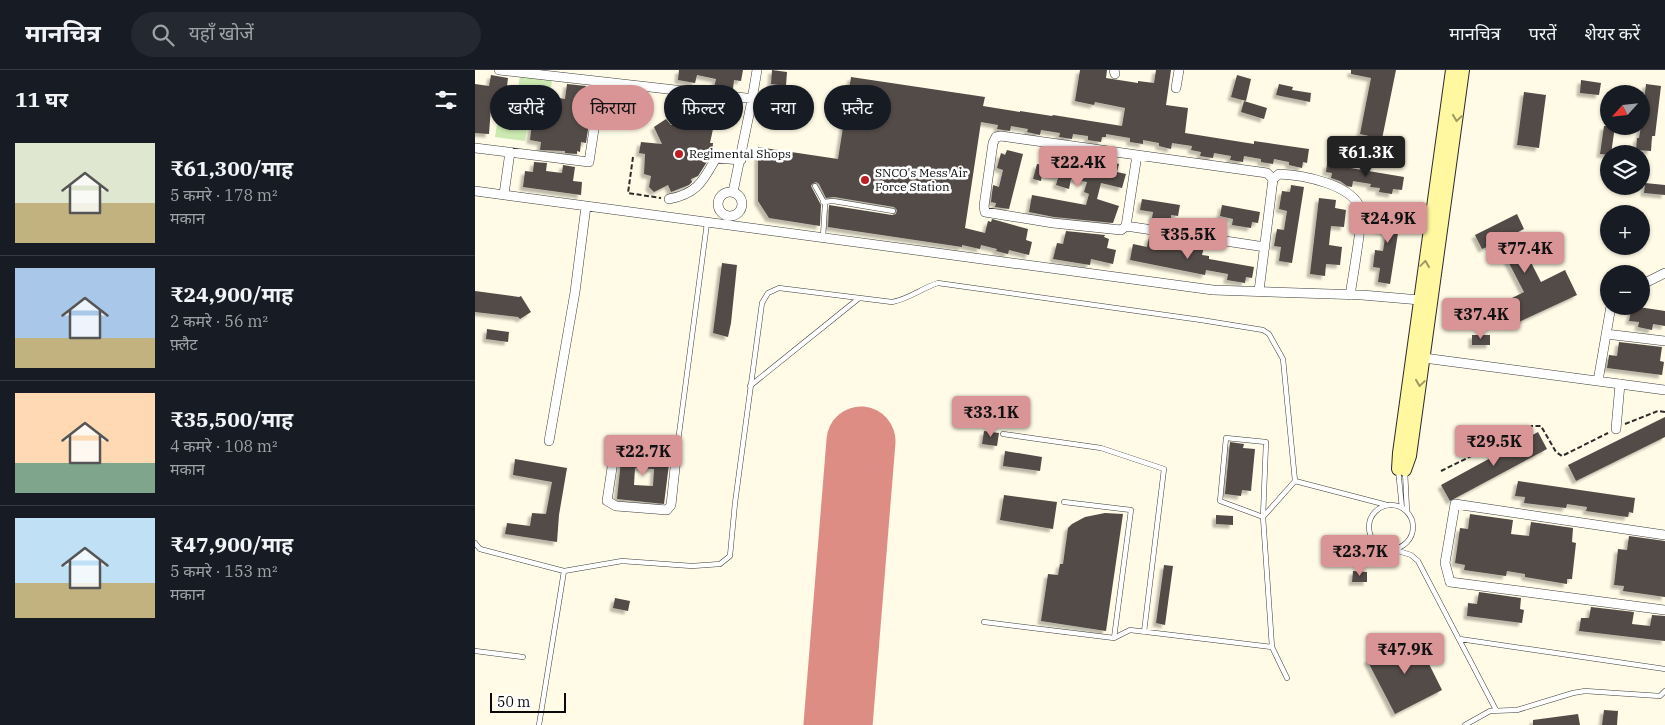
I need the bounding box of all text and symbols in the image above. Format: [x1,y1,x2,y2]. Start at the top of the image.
search box [131,12,481,57]
text: मानचित्र [25,17,101,49]
icon: search [149,21,177,49]
text: यहाँ खोजें [189,21,254,45]
text: मानचित्र [1449,22,1501,45]
text: परतें [1529,22,1557,45]
text: शेयर करें [1585,22,1640,45]
text: 11 घर [15,85,68,113]
chip: खरीदें [490,85,562,130]
chip: किराया [572,85,654,130]
chip: फ़िल्टर [664,85,743,130]
chip: नया [753,85,814,130]
chip: फ़्लैट [824,85,891,130]
north arrow [1600,85,1650,135]
map controls [1600,85,1650,315]
icon: filters [432,86,460,114]
one-way arrow [1452,114,1462,123]
pin: ₹61.3K [1325,136,1407,178]
text: ₹61.3K [1338,142,1394,162]
button: layers [1600,145,1650,195]
place label: Regimental Shops [689,146,791,161]
pin: ₹22.4K [1037,146,1119,188]
marker: Regimental Shops [673,148,685,160]
text: ₹22.4K [1050,152,1106,172]
text: ₹61,300/माह [170,154,293,182]
icon: home [55,163,115,223]
place label: SNCO's Mess Air Force Station [875,165,968,194]
marker: SNCO's Mess Air Force Station [859,174,871,186]
text: 5 कमरे · 178 m² [170,185,278,205]
pin: ₹24.9K [1347,202,1429,244]
button: + [1600,205,1650,255]
text: मकान [170,208,205,228]
text: ₹24.9K [1360,208,1416,228]
pin: ₹35.5K [1147,218,1229,260]
text: ₹35.5K [1160,224,1216,244]
pin: ₹77.4K [1484,232,1566,274]
text: ₹77.4K [1497,238,1553,258]
one-way arrow [1420,260,1430,269]
button: − [1600,265,1650,315]
text: ₹24,900/माह [170,280,293,308]
icon: home [55,288,115,348]
pin: ₹37.4K [1440,298,1522,340]
text: ₹37.4K [1453,304,1509,324]
text: 2 कमरे · 56 m² [170,311,268,331]
text: फ़्लैट [170,334,198,354]
one-way arrow [1416,379,1426,388]
pin: ₹33.1K [950,396,1032,438]
text: ₹33.1K [963,402,1019,422]
text: ₹35,500/माह [170,405,293,433]
icon: home [55,413,115,473]
pin: ₹29.5K [1453,424,1535,467]
text: ₹29.5K [1466,431,1522,451]
pin: ₹22.7K [602,434,684,477]
text: 4 कमरे · 108 m² [170,436,278,456]
text: ₹22.7K [615,441,671,461]
text: मकान [170,459,205,479]
text: ₹47,900/माह [170,530,293,558]
pin: ₹23.7K [1319,534,1401,577]
icon: home [55,538,115,598]
text: ₹23.7K [1332,541,1388,561]
text: 5 कमरे · 153 m² [170,561,278,581]
text: मकान [170,584,205,604]
pin: ₹47.9K [1364,632,1446,675]
text: ₹47.9K [1377,639,1433,659]
scale bar [490,690,566,713]
text: 50 m [497,693,530,711]

